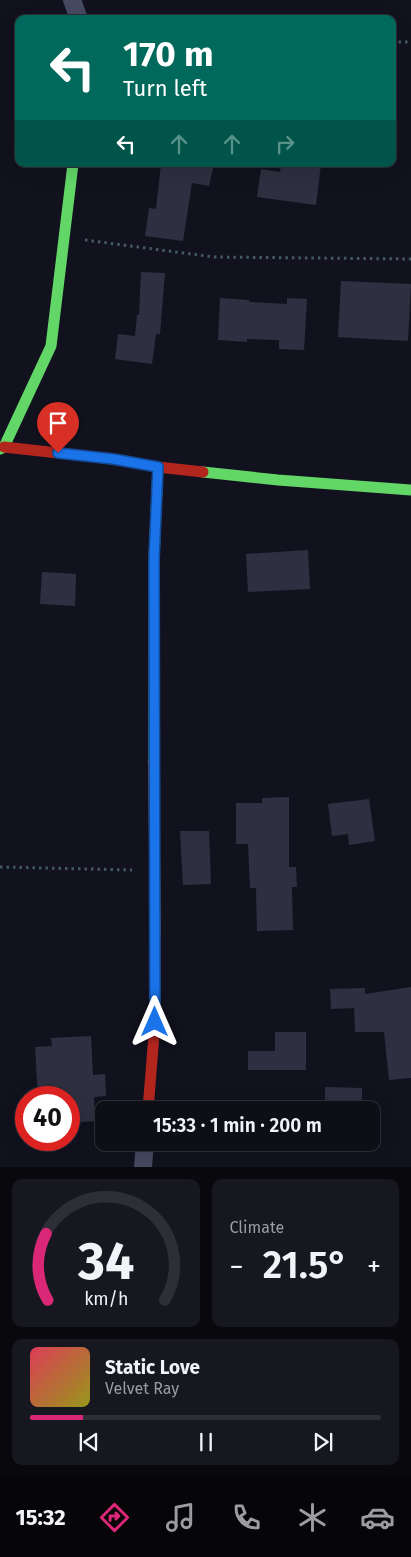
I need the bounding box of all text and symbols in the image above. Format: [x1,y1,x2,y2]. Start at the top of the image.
text: 170 m [123,33,214,75]
icon: left [40,35,105,100]
text: Turn left [123,75,207,102]
icon: left [112,130,140,158]
icon: ahead [165,130,193,158]
icon: ahead [218,130,246,158]
icon: right [271,130,299,158]
pin [37,402,79,453]
icon: arrive [44,409,72,437]
position arrow [128,995,180,1047]
speed limit sign: 40 [15,1086,80,1151]
text: 15:33 · 1 min · 200 m [153,1114,322,1137]
text: Climate [230,1218,284,1237]
text: 34 [77,1230,134,1293]
text: 21.5° [263,1242,348,1288]
text: − [230,1250,244,1283]
text: + [367,1250,381,1283]
text: km/h [84,1288,128,1310]
text: Static Love [105,1356,200,1379]
text: Velvet Ray [105,1379,179,1398]
icon: previous [75,1428,103,1456]
icon: pause [192,1428,220,1456]
icon: next [309,1428,337,1456]
icon: directions [97,1500,132,1535]
icon: music [163,1500,198,1535]
icon: phone [229,1500,264,1535]
icon: climate [295,1500,330,1535]
icon: car [360,1500,395,1535]
text: 15:32 [15,1504,66,1531]

